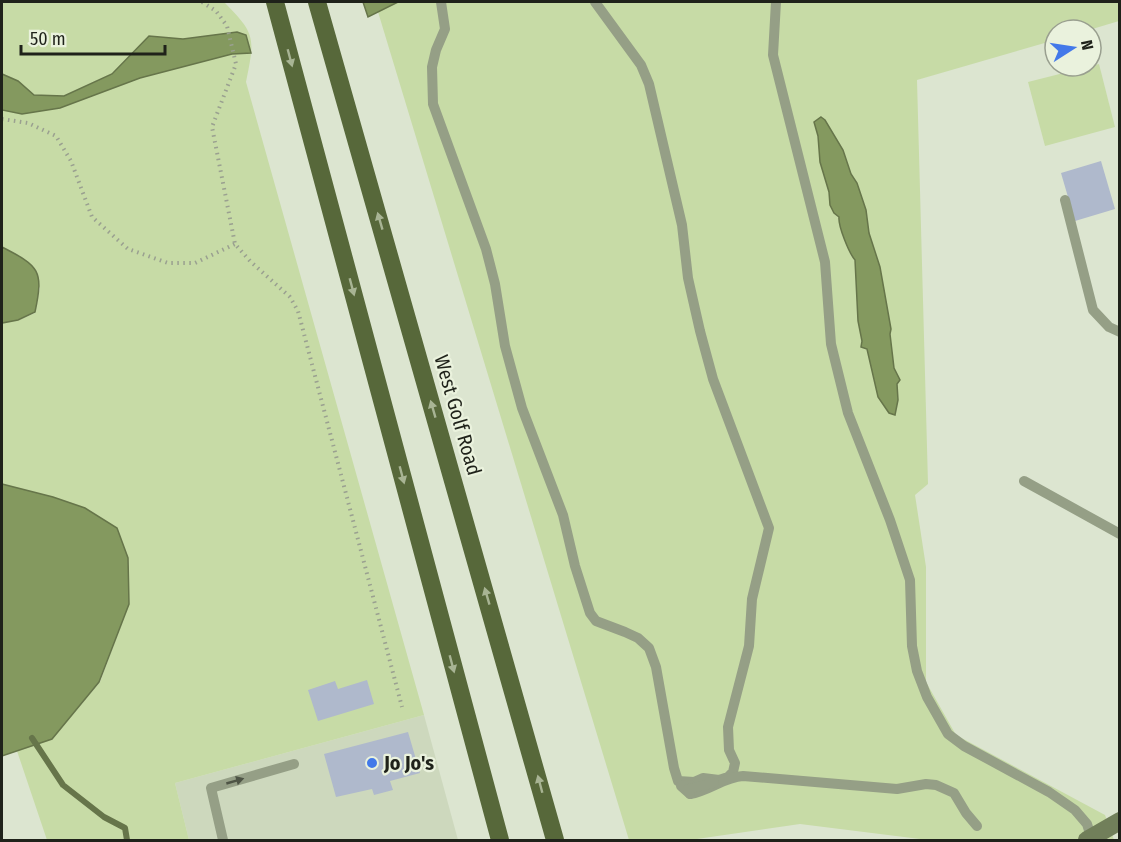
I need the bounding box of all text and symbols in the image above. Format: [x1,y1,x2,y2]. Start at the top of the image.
scale bar [21,18,165,56]
north arrow [1043,18,1103,78]
text: 50 m [30,28,66,50]
text: N [1077,38,1097,52]
one-way arrow [286,49,296,67]
one-way arrow [375,212,384,230]
one-way arrow [347,278,357,296]
street label: West Golf Road [429,352,487,478]
one-way arrow [428,400,437,418]
one-way arrow [398,467,407,485]
one-way arrow [482,587,491,605]
one-way arrow [448,655,458,673]
place label: Jo Jo's [383,751,434,775]
marker: Jo Jo's [365,756,379,770]
one-way arrow [535,775,544,793]
one-way arrow [226,776,244,785]

